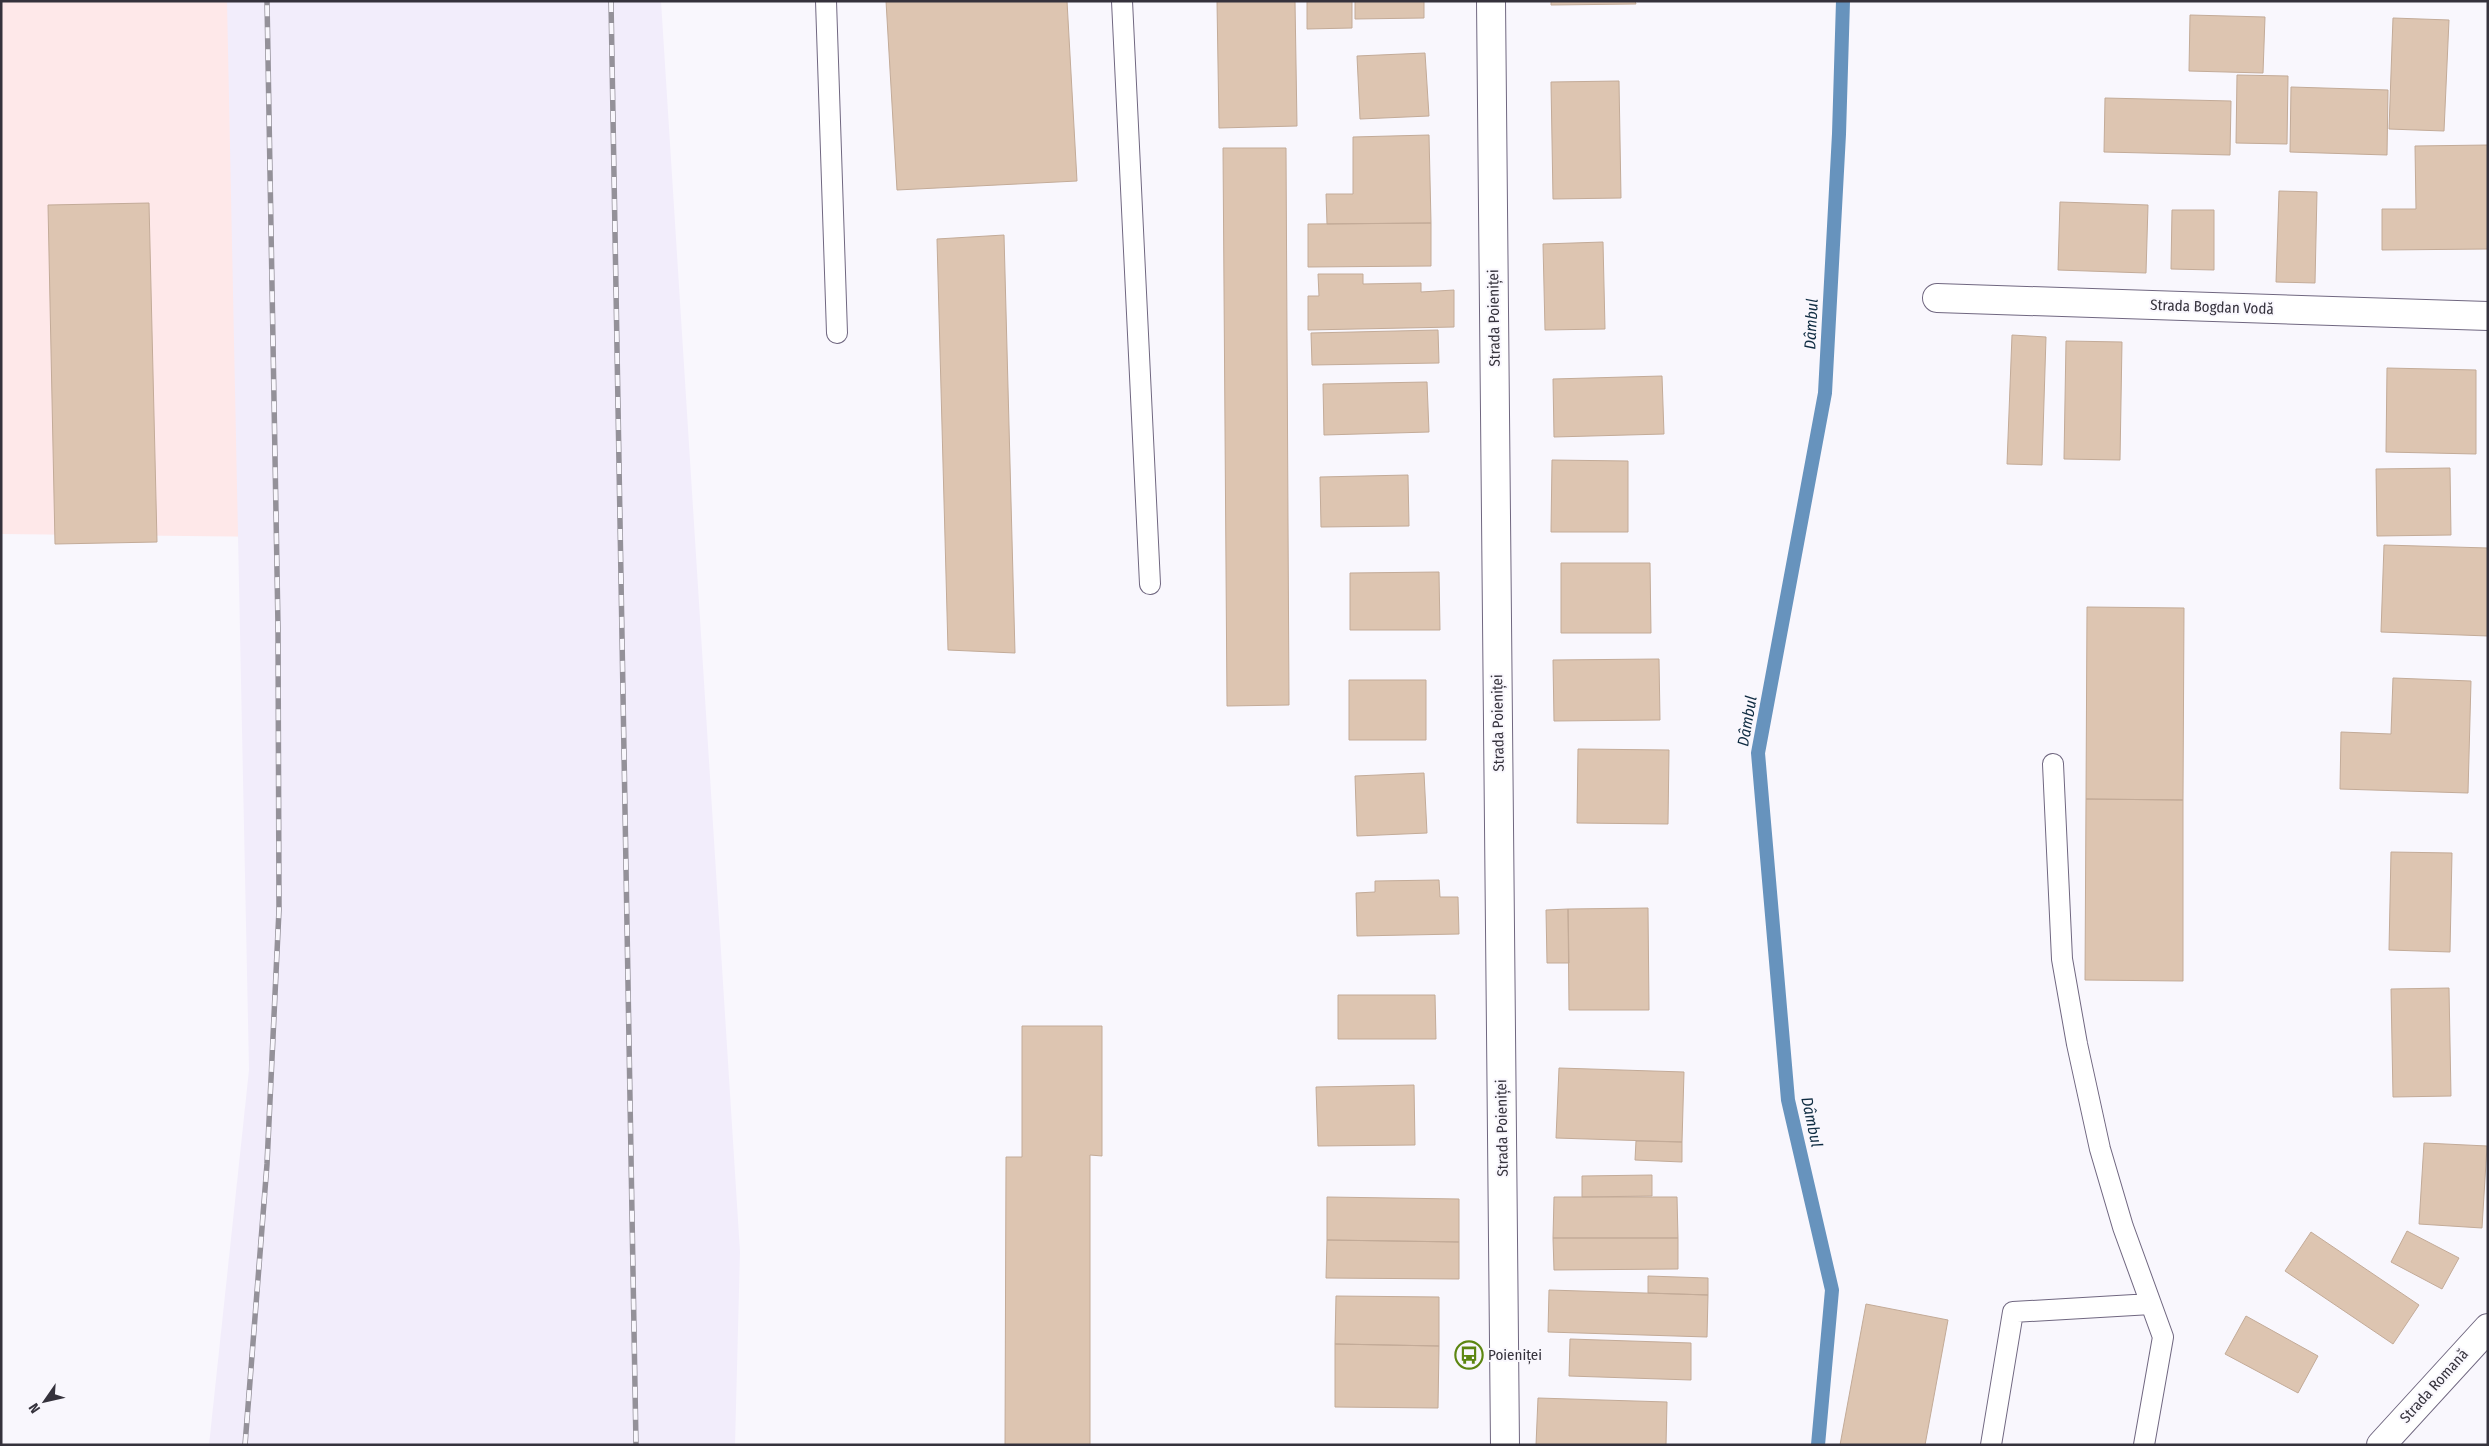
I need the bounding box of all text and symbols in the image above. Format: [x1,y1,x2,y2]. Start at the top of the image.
street label: Strada Poieniței [1484,269,1505,367]
street label: Strada Bogdan Vodă [2150,296,2274,318]
water label: Dâmbul [1800,298,1822,350]
street label: Strada Poieniței [1488,674,1509,772]
water label: Dâmbul [1733,694,1761,748]
street label: Strada Poieniței [1492,1079,1513,1177]
water label: Dâmbul [1797,1095,1827,1149]
bus stop icon: Poieniței [1454,1340,1484,1370]
street label: Strada Romană [2396,1345,2472,1427]
place label: Poieniței [1488,1346,1542,1365]
north arrow [20,1376,70,1426]
text: N [25,1400,44,1416]

